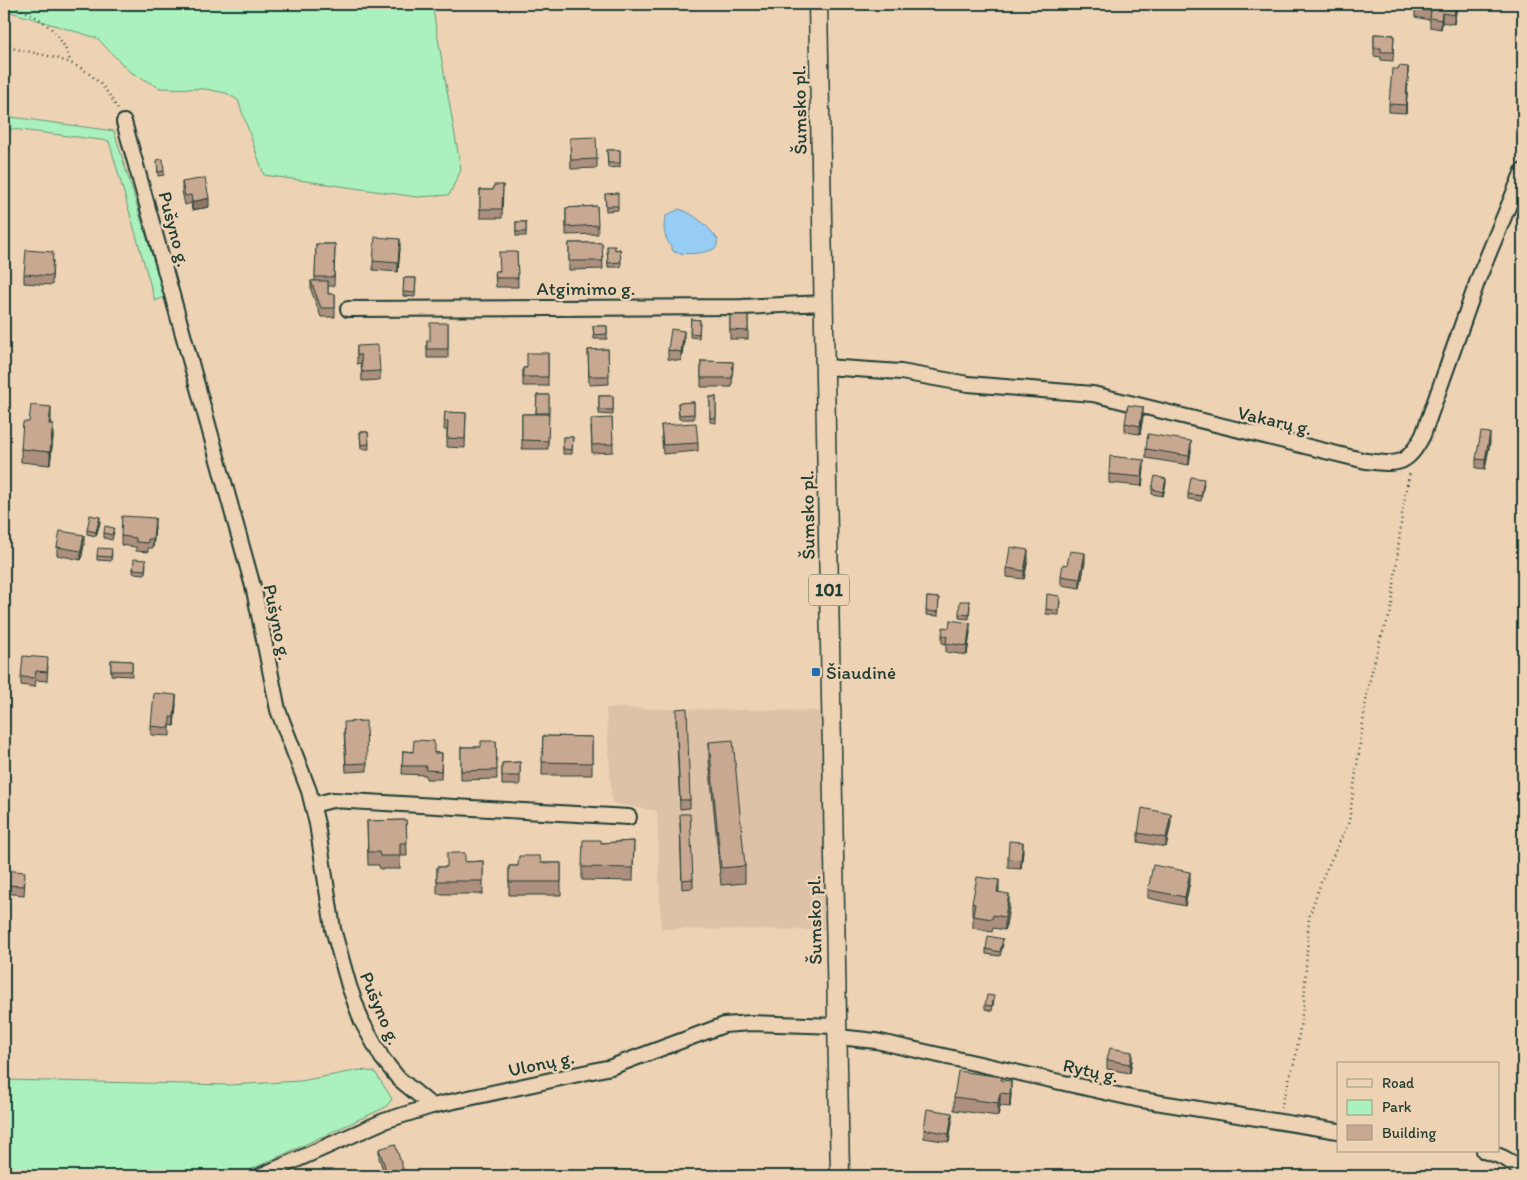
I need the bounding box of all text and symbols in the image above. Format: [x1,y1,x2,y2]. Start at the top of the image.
street label: Šumsko pl. [787,65,812,155]
street label: Pušyno g. [153,189,196,269]
street label: Atgimimo g. [537,277,635,300]
street label: Vakarų g. [1235,401,1314,440]
street label: Šumsko pl. [795,470,820,560]
road number: 101 [809,574,849,606]
street label: Pušyno g. [258,582,297,662]
place label: Šiaudinė [826,661,896,684]
marker: Šiaudinė [810,666,822,678]
street label: Šumsko pl. [802,875,827,965]
street label: Pušyno g. [355,968,406,1048]
street label: Ulonų g. [506,1045,576,1082]
street label: Rytų g. [1061,1053,1121,1088]
legend [1337,1062,1500,1152]
text: Road [1382,1074,1415,1092]
text: Park [1382,1098,1412,1116]
text: Building [1382,1124,1436,1142]

